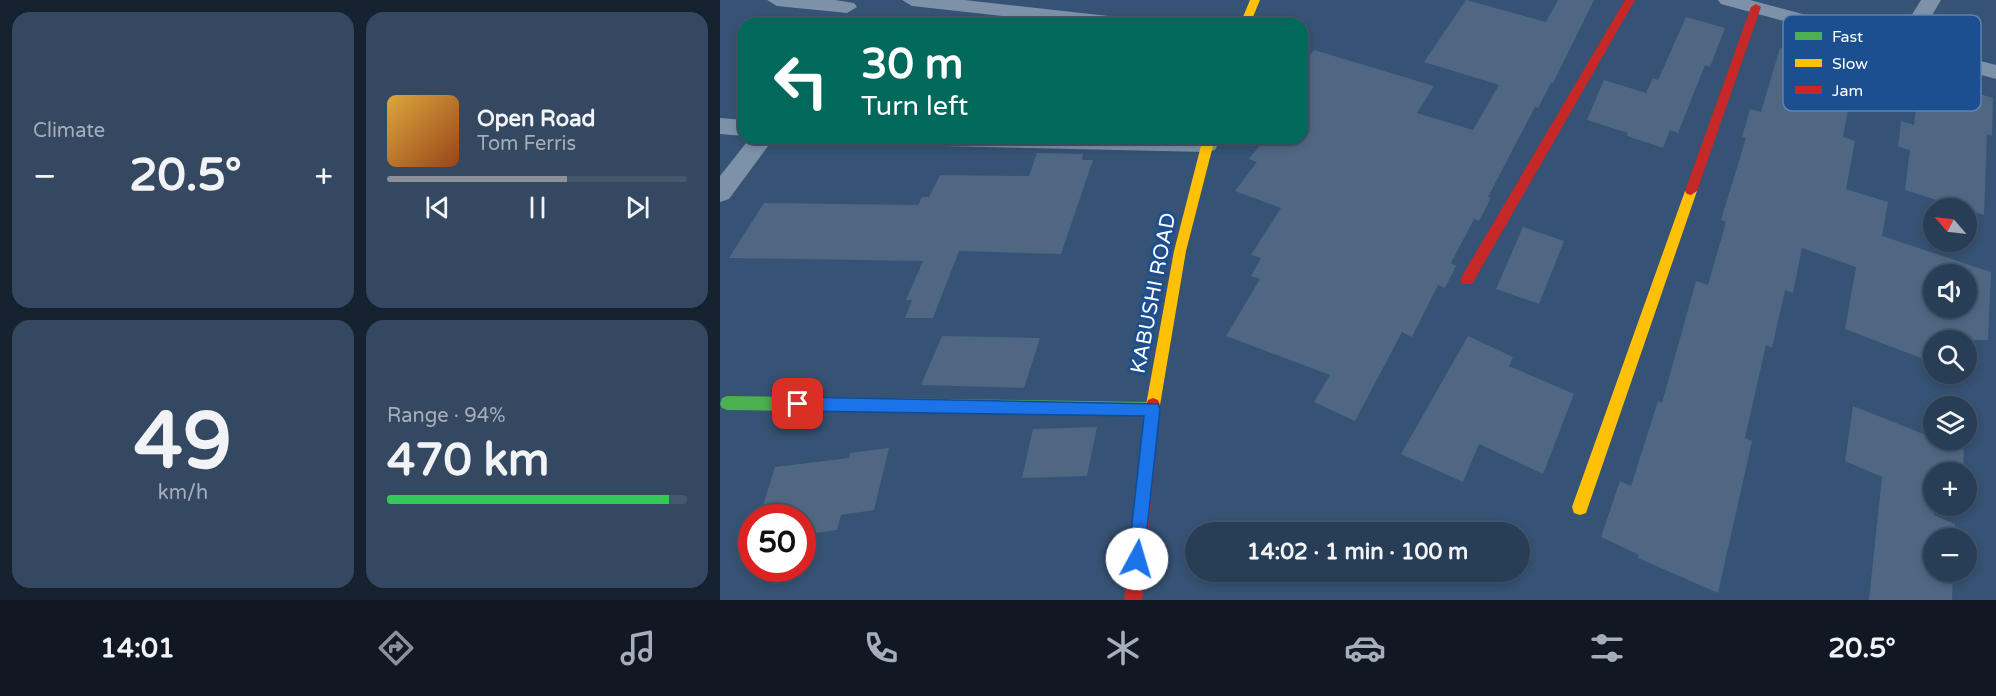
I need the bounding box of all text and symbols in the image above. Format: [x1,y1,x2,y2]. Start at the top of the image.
legend [1783,15,1981,111]
text: Fast [1832,27,1863,47]
text: 30 m [861,39,963,90]
icon: left [762,42,840,120]
text: Slow [1832,54,1868,74]
text: Jam [1832,81,1863,101]
text: Turn left [861,90,968,123]
text: Open Road [477,106,595,132]
text: Climate [33,119,105,143]
text: Tom Ferris [477,132,576,156]
text: 20.5° [129,149,242,203]
text: − [33,157,57,196]
text: + [314,157,333,196]
icon: previous [421,191,454,224]
icon: pause [521,191,554,224]
icon: next [621,191,654,224]
north arrow [1923,198,1977,252]
map controls [1923,198,1977,582]
street label: KABUSHI ROAD [1126,211,1181,376]
button: sound [1923,264,1977,318]
button: search [1923,330,1977,384]
pin [772,378,823,429]
icon: arrive [781,387,814,420]
text: 49 [134,395,232,489]
button: layers [1923,396,1977,450]
text: Range · 94% [387,404,506,428]
text: 470 km [387,434,549,488]
button: + [1923,462,1977,516]
text: km/h [158,481,208,505]
speed limit sign: 50 [738,504,816,582]
position arrow [1105,527,1169,591]
button: − [1923,528,1977,582]
text: 14:02 · 1 min · 100 m [1247,539,1468,565]
icon: directions [375,627,417,669]
icon: music [617,627,659,669]
icon: phone [860,627,902,669]
icon: climate [1102,627,1144,669]
icon: car [1344,627,1386,669]
icon: filters [1586,627,1628,669]
text: 14:01 [100,632,175,665]
text: 20.5° [1828,632,1896,665]

